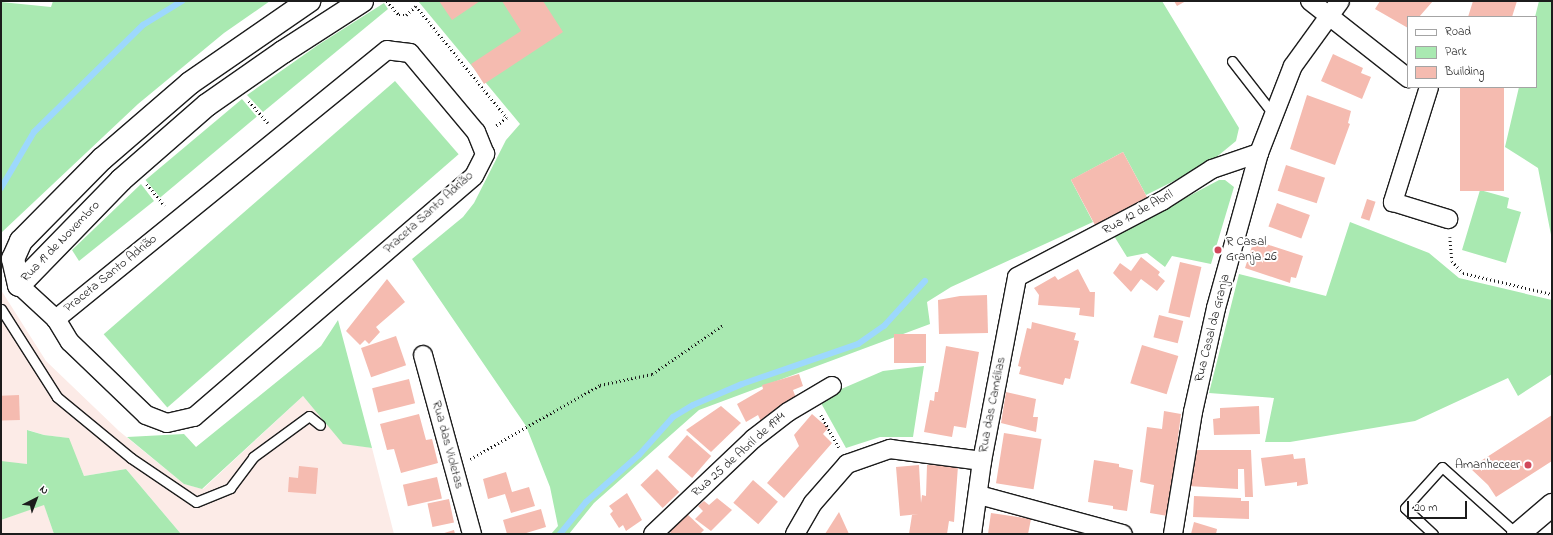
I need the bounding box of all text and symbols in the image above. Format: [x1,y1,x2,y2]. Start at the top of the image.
legend [1407,16,1537,88]
text: Road [1445,23,1471,41]
text: Park [1445,43,1467,61]
text: Building [1445,63,1484,81]
street label: Praceta Santo Adrião [381,169,477,257]
street label: Rua 12 de Abril [1100,187,1176,239]
street label: Rua 19 de Novembro [18,198,104,286]
street label: Praceta Santo Adrião [61,232,161,316]
place label: R Casal Granja 26 [1226,235,1277,266]
marker: R Casal Granja 26 [1213,245,1223,255]
street label: Rua Casal da Granja [1192,272,1234,384]
street label: Rua das Camélias [976,356,1010,454]
street label: Rua das Violetas [428,399,466,491]
street label: Rua 25 de Abril de 1974 [689,409,789,501]
place label: Amanheceer [1455,457,1520,473]
marker: Amanheceer [1523,460,1533,470]
north arrow [16,479,56,519]
text: N [36,482,52,499]
scale bar [1409,493,1469,519]
text: 20 m [1414,499,1437,517]

